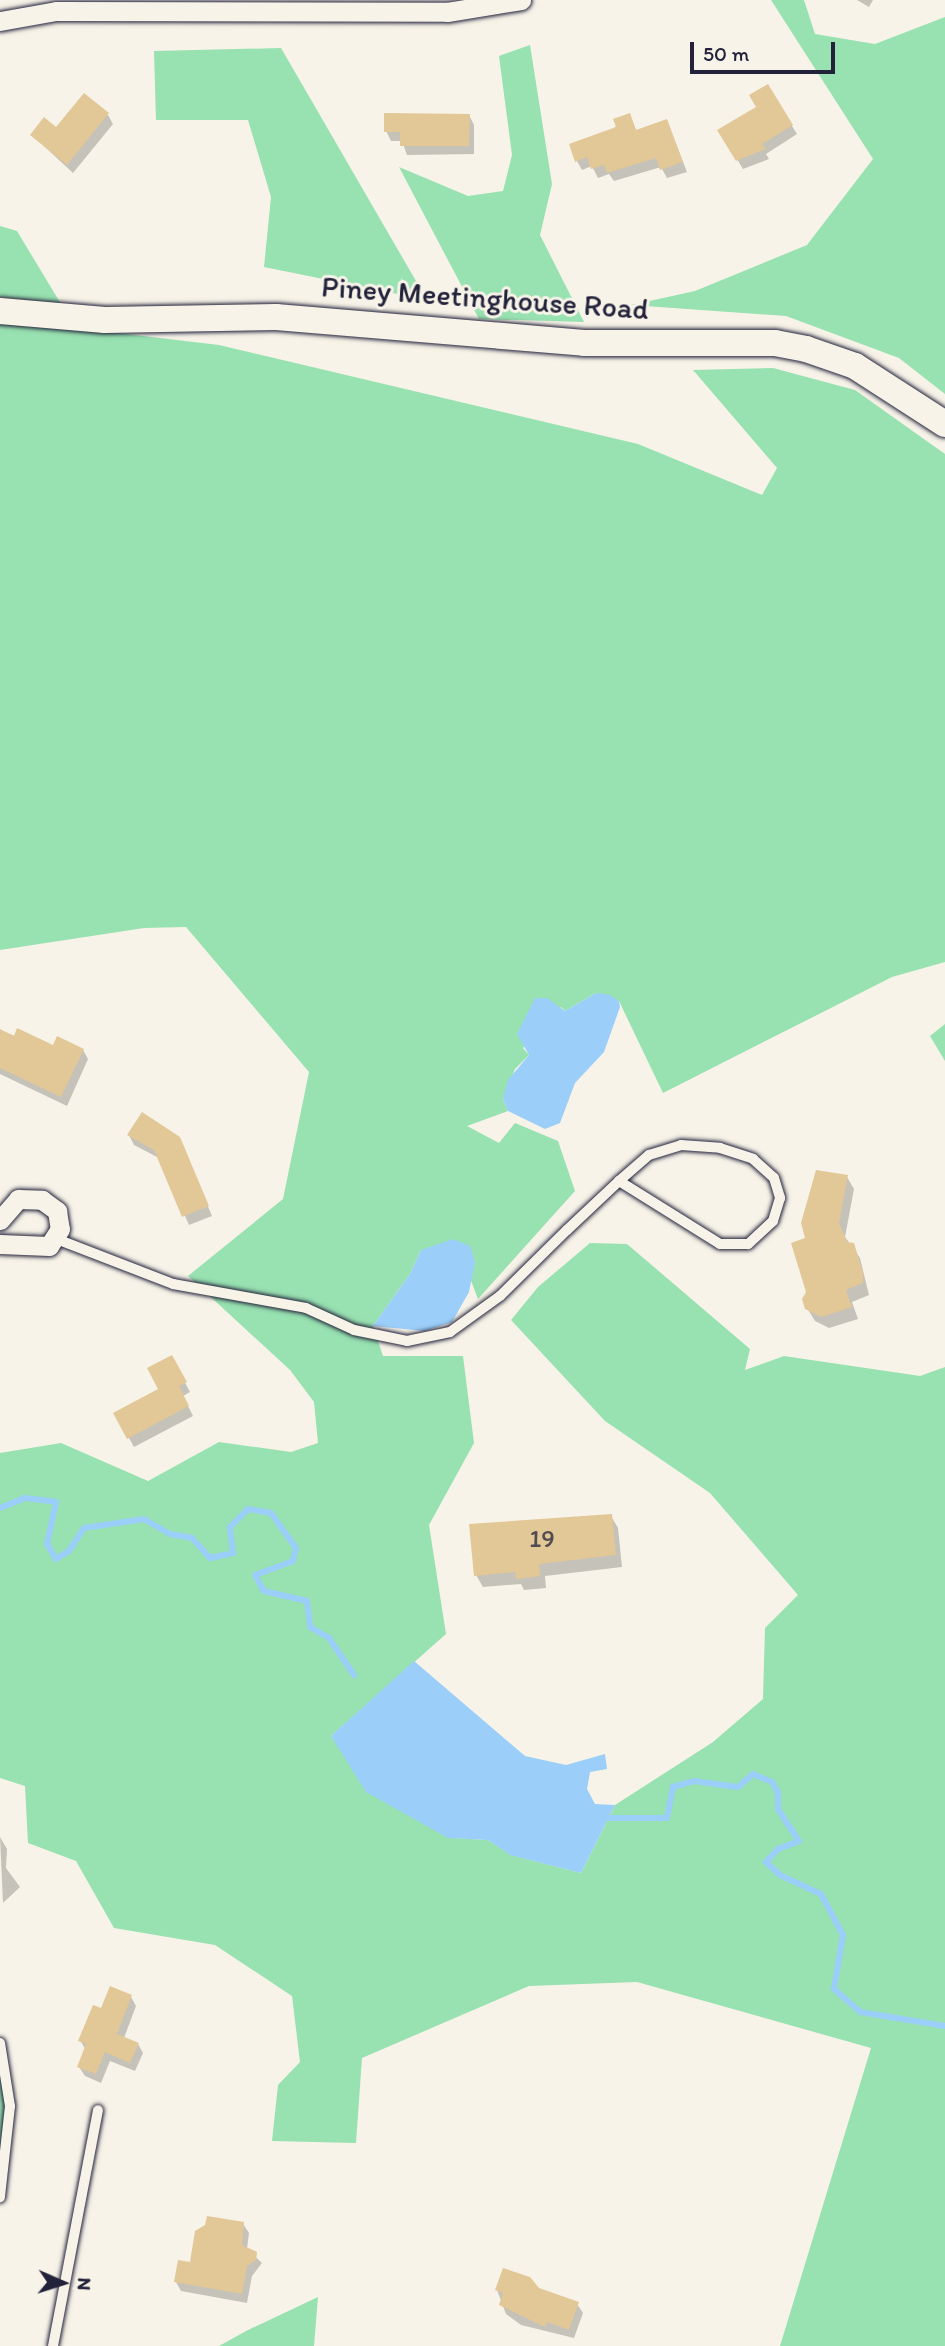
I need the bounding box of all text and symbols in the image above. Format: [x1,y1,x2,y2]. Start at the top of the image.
scale bar [693,28,838,72]
text: 50 m [703,41,749,66]
street label: Piney Meetinghouse Road [321,269,649,327]
house number: 19 [529,1523,555,1555]
north arrow [28,2248,98,2318]
text: N [73,2277,96,2291]

